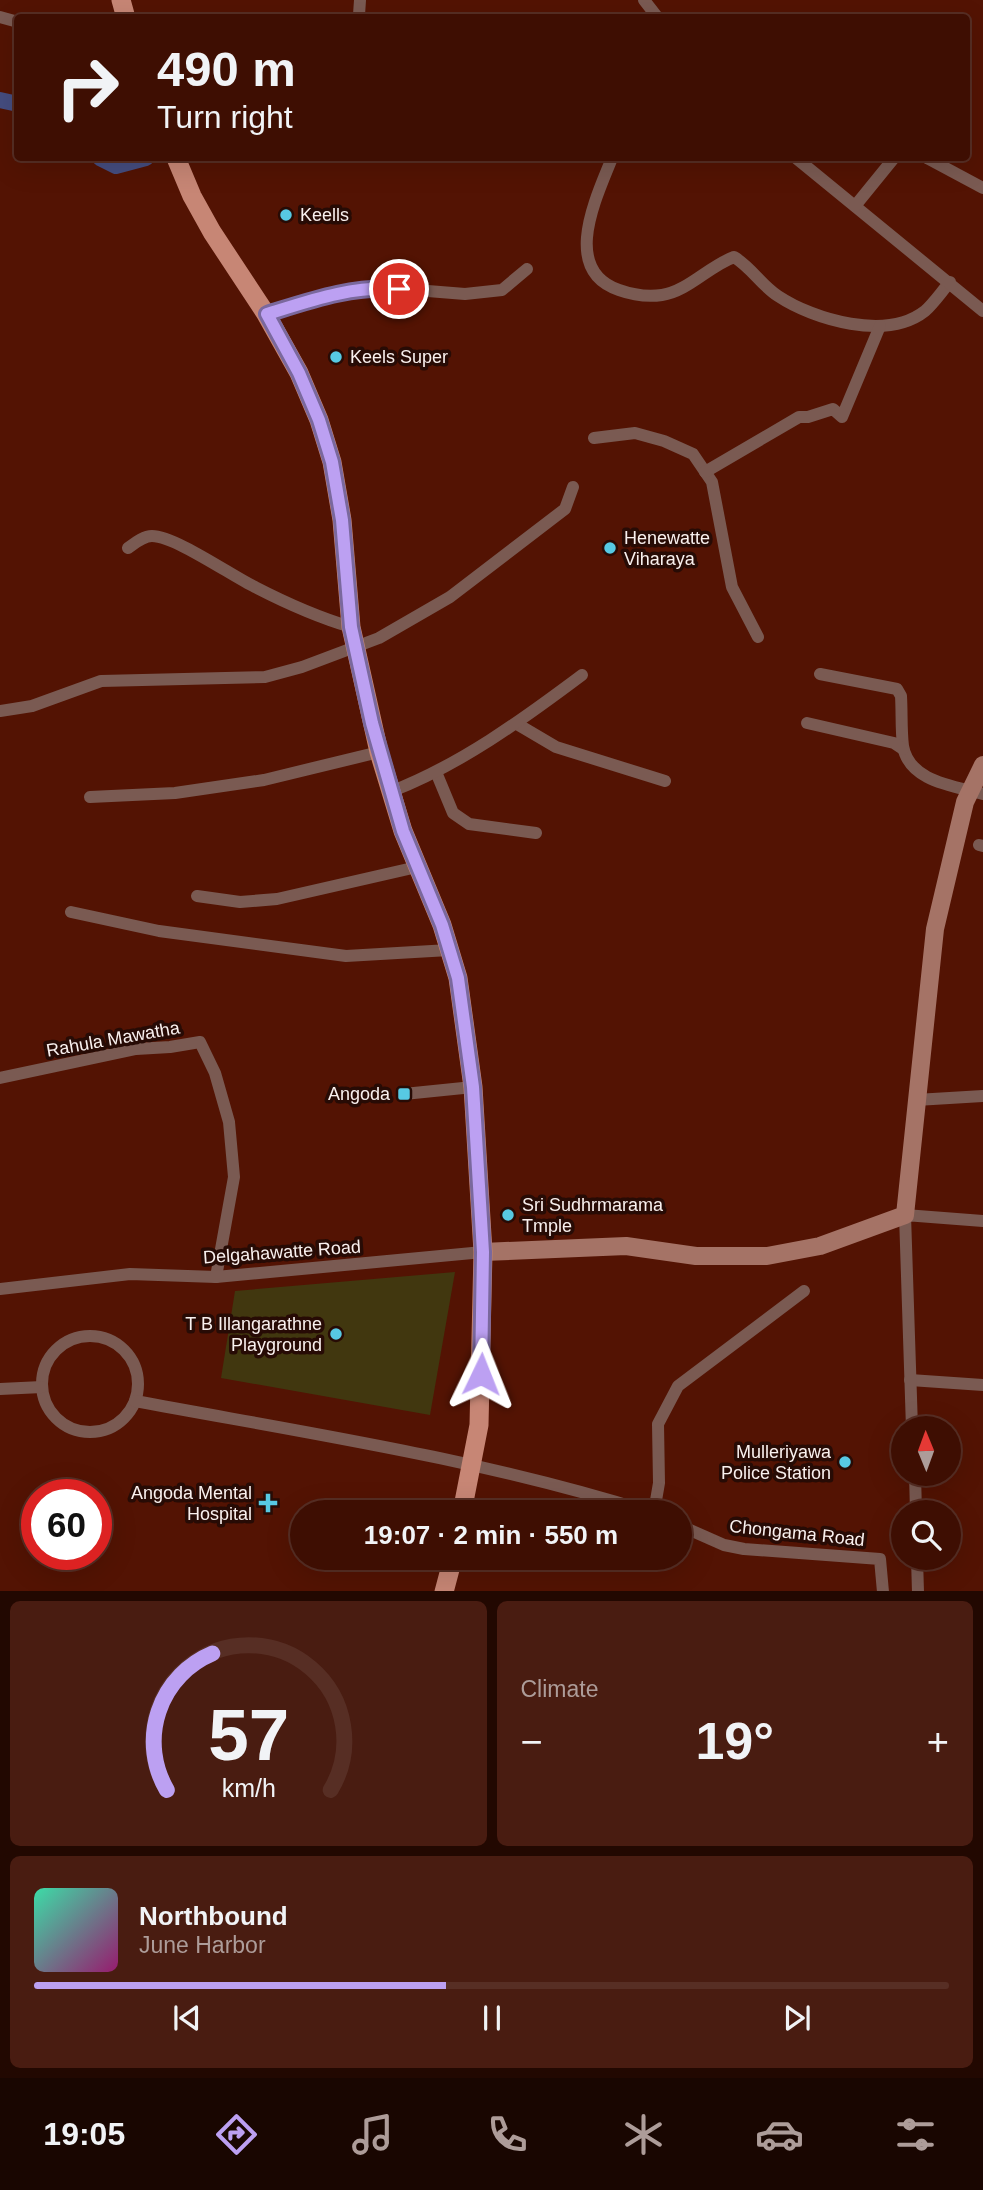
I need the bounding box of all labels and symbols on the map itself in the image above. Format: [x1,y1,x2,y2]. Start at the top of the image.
place label: Keells [300,205,349,225]
marker: Keells [278,207,294,223]
pin [369,259,429,319]
place label: Keels Super [350,347,448,367]
marker: Keels Super [328,349,344,365]
place label: Henewatte Viharaya [624,528,710,569]
marker: Henewatte Viharaya [602,540,618,556]
street label: Rahula Mawatha [45,1017,182,1061]
place label: Angoda [328,1084,391,1104]
marker: Angoda [396,1086,412,1102]
place label: Sri Sudhrmarama Tmple [522,1195,664,1236]
marker: Sri Sudhrmarama Tmple [500,1207,516,1223]
street label: Delgahawatte Road [202,1237,362,1267]
place label: T B Illangarathne Playground [185,1314,322,1355]
marker: T B Illangarathne Playground [328,1326,344,1342]
position arrow [444,1337,518,1411]
north arrow [891,1416,961,1486]
place label: Mulleriyawa Police Station [721,1442,832,1483]
marker: Mulleriyawa Police Station [837,1454,853,1470]
speed limit sign: 60 [21,1479,112,1570]
place label: Angoda Mental Hospital [131,1483,252,1524]
marker: Angoda Mental Hospital [258,1493,278,1513]
street label: Chongama Road [728,1516,866,1550]

